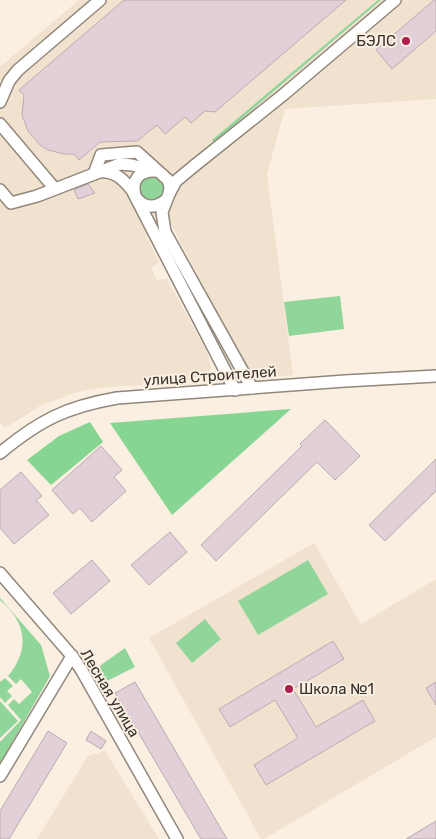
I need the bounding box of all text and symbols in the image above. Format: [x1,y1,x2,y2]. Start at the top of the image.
place label: БЭЛС [356,32,396,50]
marker: БЭЛС [400,35,412,47]
street label: улица Строителей [143,362,277,390]
street label: Лесная улица [77,646,143,740]
place label: Школа №1 [299,680,374,698]
marker: Школа №1 [283,683,295,695]

